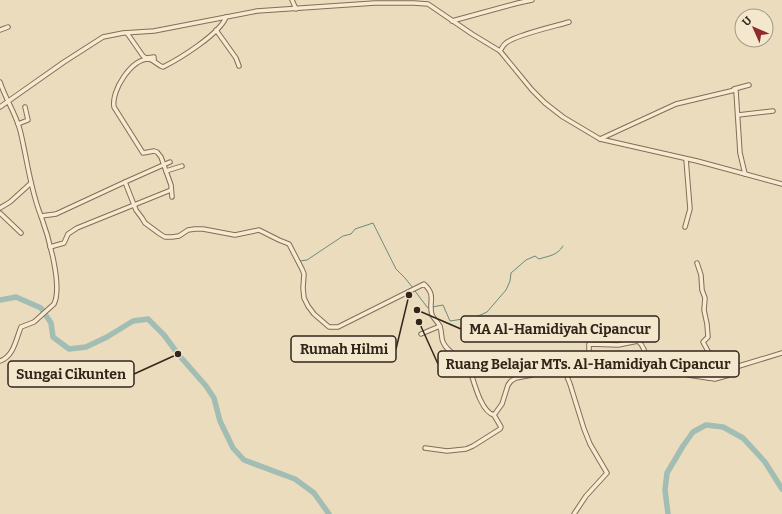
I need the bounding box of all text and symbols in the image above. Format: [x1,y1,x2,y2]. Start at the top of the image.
north arrow [734,8,774,48]
text: U [740,14,755,29]
callout: MA Al-Hamidiyah Cipancur [461,316,659,342]
text: MA Al-Hamidiyah Cipancur [469,321,651,338]
callout: Rumah Hilmi [291,336,396,362]
text: Rumah Hilmi [300,341,389,358]
callout: Ruang Belajar MTs. Al-Hamidiyah Cipancur [438,351,739,377]
text: Ruang Belajar MTs. Al-Hamidiyah Cipancur [446,356,731,373]
callout: Sungai Cikunten [8,361,134,387]
text: Sungai Cikunten [16,366,126,383]

